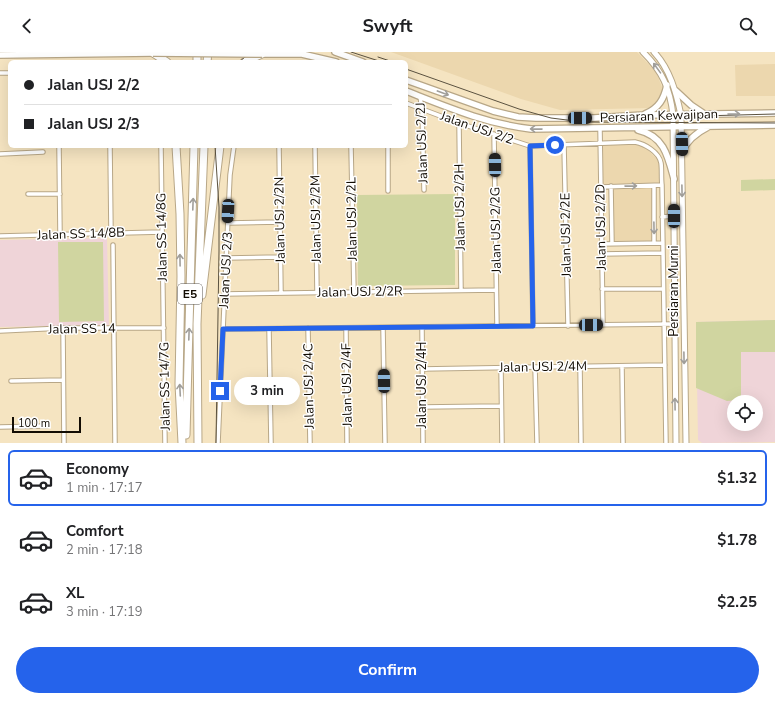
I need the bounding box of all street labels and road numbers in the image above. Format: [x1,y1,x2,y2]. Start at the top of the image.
street label: Jalan USJ 2/2J [412,102,432,185]
street label: Persiaran Kewajipan [600,105,718,127]
street label: Jalan USJ 2/2 [437,107,516,149]
street label: Jalan USJ 2/2H [450,164,470,251]
street label: Jalan USJ 2/2M [306,175,326,264]
street label: Jalan USJ 2/2N [270,177,290,264]
street label: Jalan USJ 2/2L [342,177,362,262]
street label: Jalan USJ 2/2D [591,184,611,271]
street label: Jalan USJ 2/2G [486,187,506,274]
street label: Jalan SS 14/8G [152,193,172,282]
street label: Jalan USJ 2/2E [556,193,576,278]
street label: Jalan SS 14/8B [36,223,125,245]
street label: Jalan USJ 2/3 [215,231,237,310]
street label: Persiaran Murni [665,245,683,337]
street label: Jalan USJ 2/2R [316,282,403,302]
road number: E5 [178,284,202,304]
street label: Jalan SS 14 [47,319,116,339]
street label: Jalan SS 14/7G [155,342,175,431]
street label: Jalan USJ 2/4H [413,342,431,429]
street label: Jalan USJ 2/4C [299,343,319,430]
street label: Jalan USJ 2/4F [337,343,357,428]
street label: Jalan USJ 2/4M [498,357,587,377]

